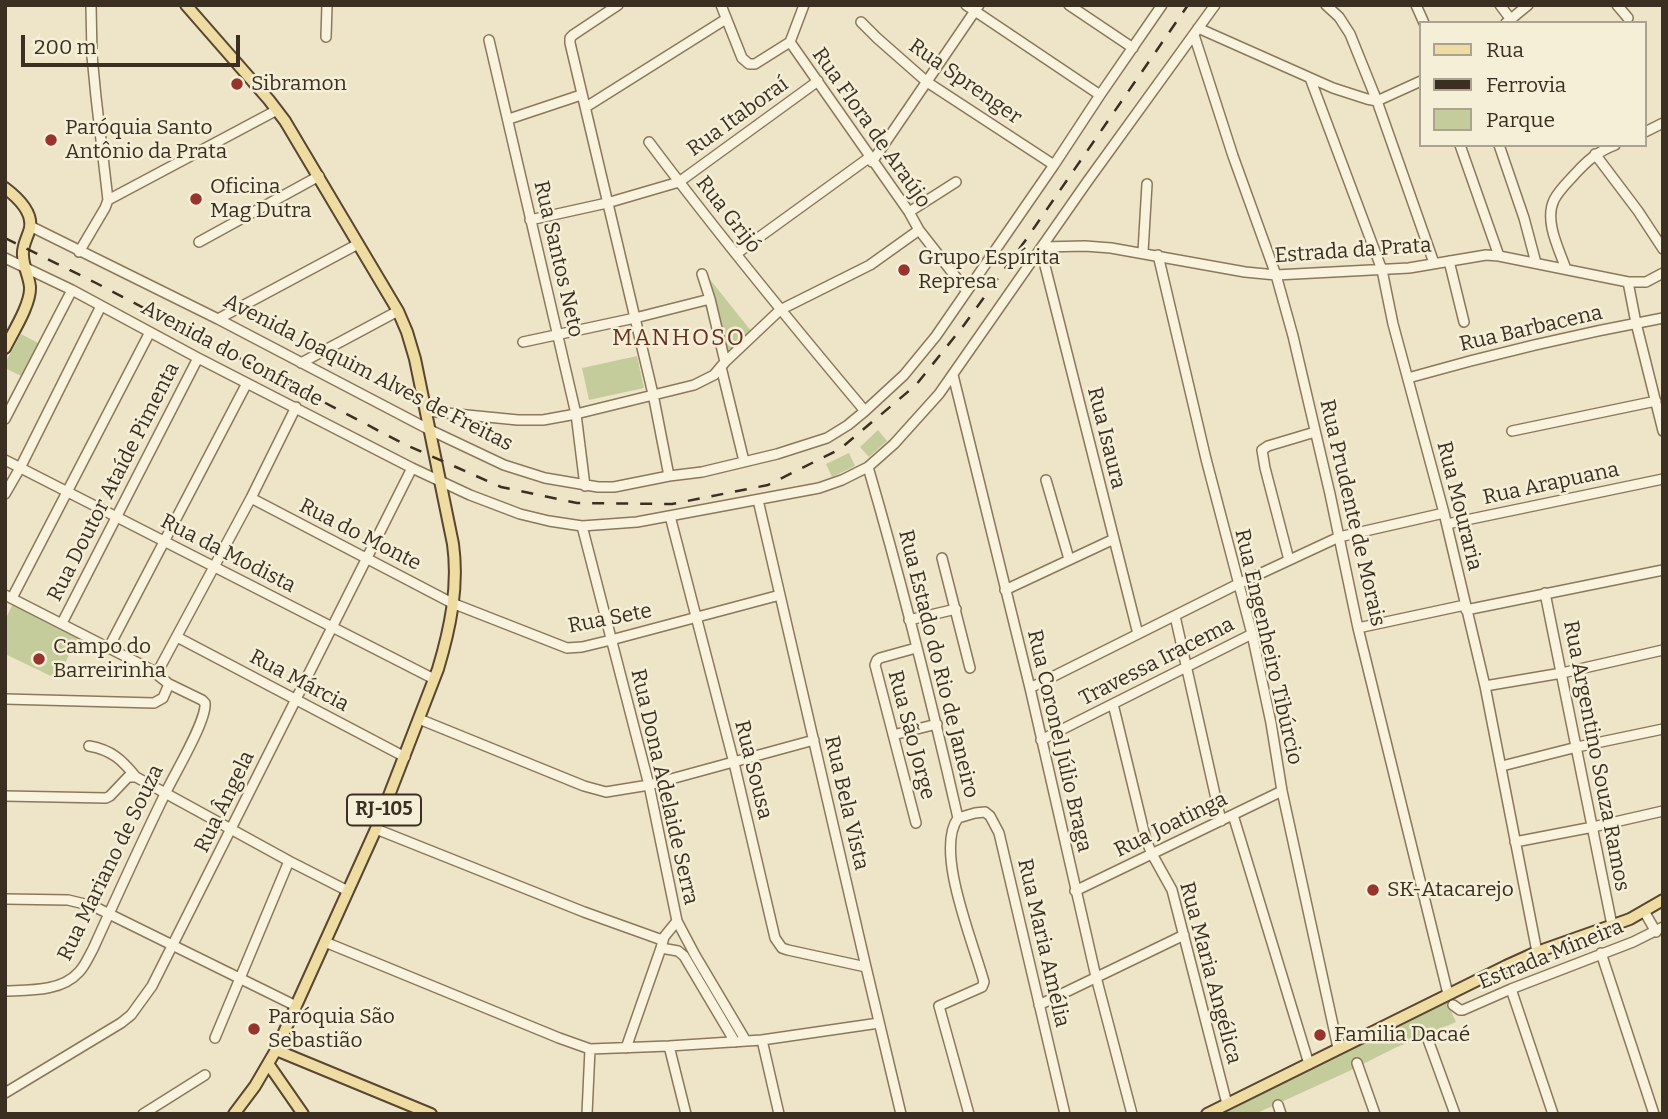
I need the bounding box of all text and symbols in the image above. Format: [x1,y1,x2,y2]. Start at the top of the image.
scale bar [24,21,243,65]
legend [1420,21,1647,147]
text: 200 m [34,34,97,60]
street label: Rua Sprenger [904,34,1026,130]
text: Rua [1486,37,1524,63]
street label: Rua Flora de Araújo [806,43,936,213]
place label: Sibramon [251,71,347,97]
street label: Rua Itaboraí [682,72,794,162]
text: Ferrovia [1486,72,1566,98]
marker: Sibramon [229,76,245,92]
text: Parque [1486,107,1555,133]
place label: Paróquia Santo Antônio da Prata [65,115,227,165]
marker: Paróquia Santo Antônio da Prata [43,132,59,148]
street label: Rua Grijó [690,171,766,259]
place label: Oficina Mag Dutra [210,174,311,224]
street label: Rua Santos Neto [528,178,588,340]
marker: Oficina Mag Dutra [188,191,204,207]
street label: Estrada da Prata [1274,233,1432,269]
place label: Grupo Espírita Represa [918,245,1060,295]
marker: Grupo Espírita Represa [896,262,912,278]
street label: Avenida Joaquim Alves de Freitas [219,289,517,457]
street label: Avenida do Confrade [137,295,327,413]
street label: Rua Barbacena [1457,300,1605,358]
district label: MANHOSO [613,325,745,353]
street label: Rua Doutor Ataíde Pimenta [43,358,185,606]
street label: Rua Isaura [1081,385,1131,491]
street label: Rua Prudente de Morais [1314,397,1390,629]
street label: Rua Mouraria [1431,439,1487,573]
street label: Rua Arapuana [1481,457,1621,511]
street label: Rua do Monte [295,493,425,577]
street label: Rua da Modista [156,509,300,599]
street label: Rua Estado do Rio de Janeiro [892,527,984,801]
street label: Rua Engenheiro Tibúrcio [1229,527,1307,767]
street label: Rua Sete [566,599,654,639]
street label: Travessa Iracema [1075,612,1239,712]
street label: Rua Argentino Souza Ramos [1557,618,1635,894]
street label: Rua Coronel Júlio Braga [1021,627,1097,855]
place label: Campo do Barreirinha [53,634,166,684]
street label: Rua Márcia [245,644,353,718]
marker: Campo do Barreirinha [31,651,47,667]
street label: Rua Dona Adelaide Serra [625,667,703,907]
street label: Rua São Jorge [882,668,940,802]
street label: Rua Sousa [729,718,777,822]
street label: Rua Bela Vista [818,733,874,873]
street label: Rua Ângela [190,747,260,857]
street label: Rua Mariano de Souza [53,761,169,965]
street label: Rua Joatinga [1110,787,1232,863]
road number: RJ-105 [347,794,421,825]
street label: Rua Maria Amélia [1011,856,1075,1030]
place label: SK-Atacarejo [1387,877,1514,903]
street label: Rua Maria Angélica [1174,879,1246,1067]
marker: SK-Atacarejo [1365,882,1381,898]
street label: Estrada Mineira [1475,914,1627,996]
place label: Paróquia São Sebastião [268,1004,395,1054]
marker: Paróquia São Sebastião [246,1021,262,1037]
place label: Familia Dacaé [1334,1022,1470,1048]
marker: Familia Dacaé [1312,1027,1328,1043]

